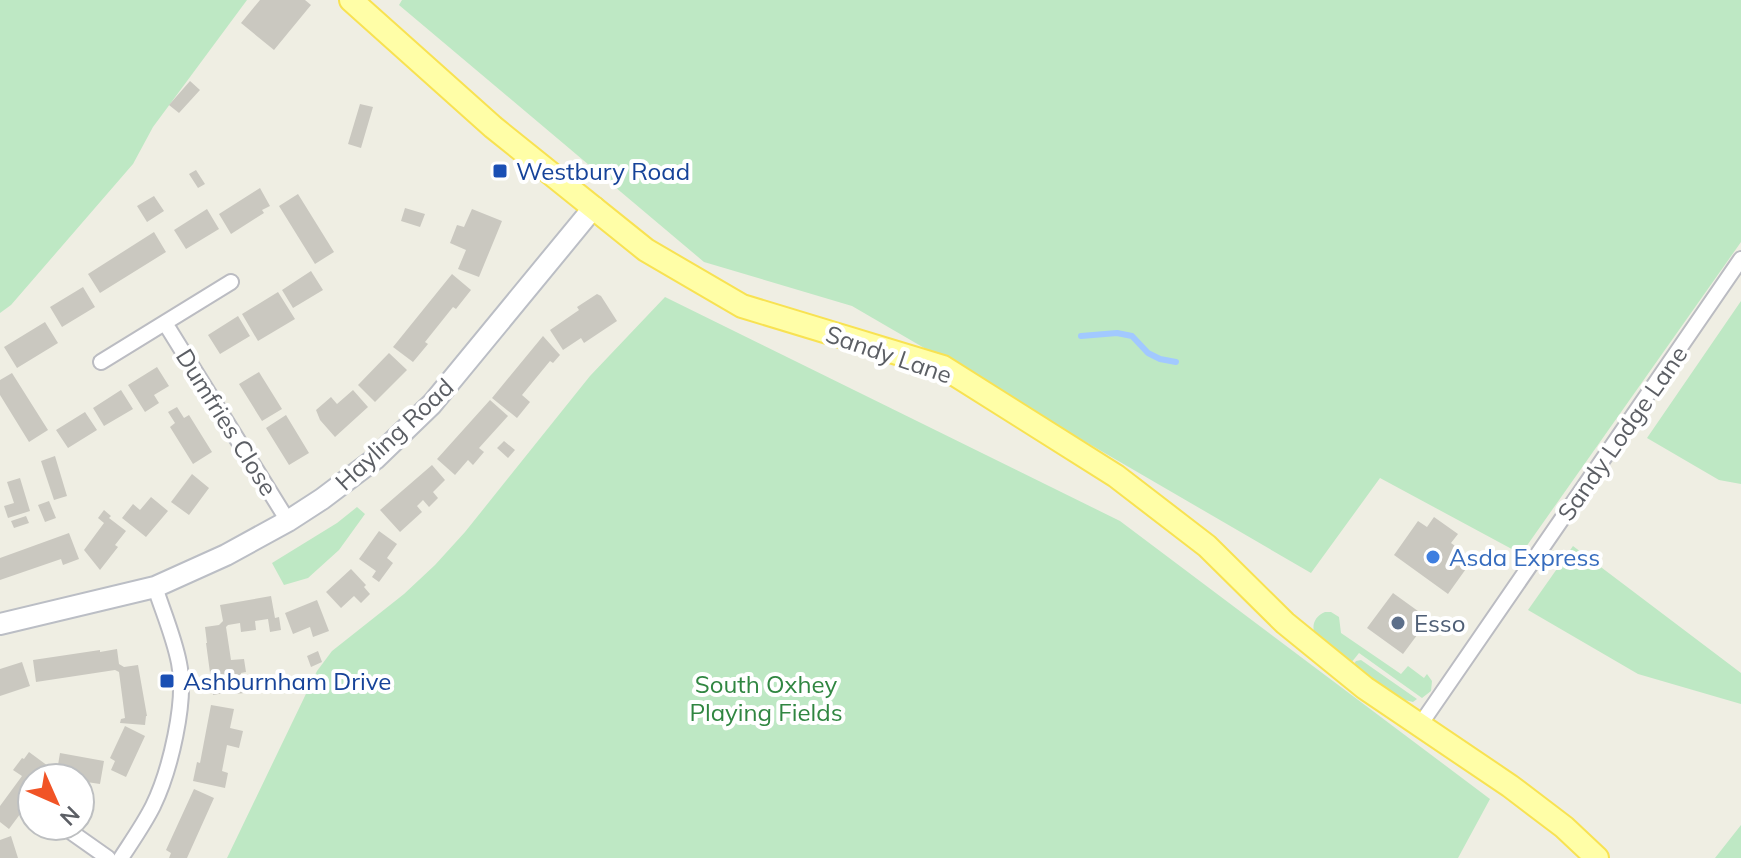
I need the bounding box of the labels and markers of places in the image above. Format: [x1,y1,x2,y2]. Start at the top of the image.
place label: Westbury Road [516,156,690,186]
marker: Westbury Road [491,162,509,180]
place label: Asda Express [1449,542,1600,572]
marker: Asda Express [1424,548,1442,566]
place label: Esso [1414,608,1465,638]
marker: Esso [1389,614,1407,632]
place label: Ashburnham Drive [183,666,391,696]
marker: Ashburnham Drive [158,672,176,690]

